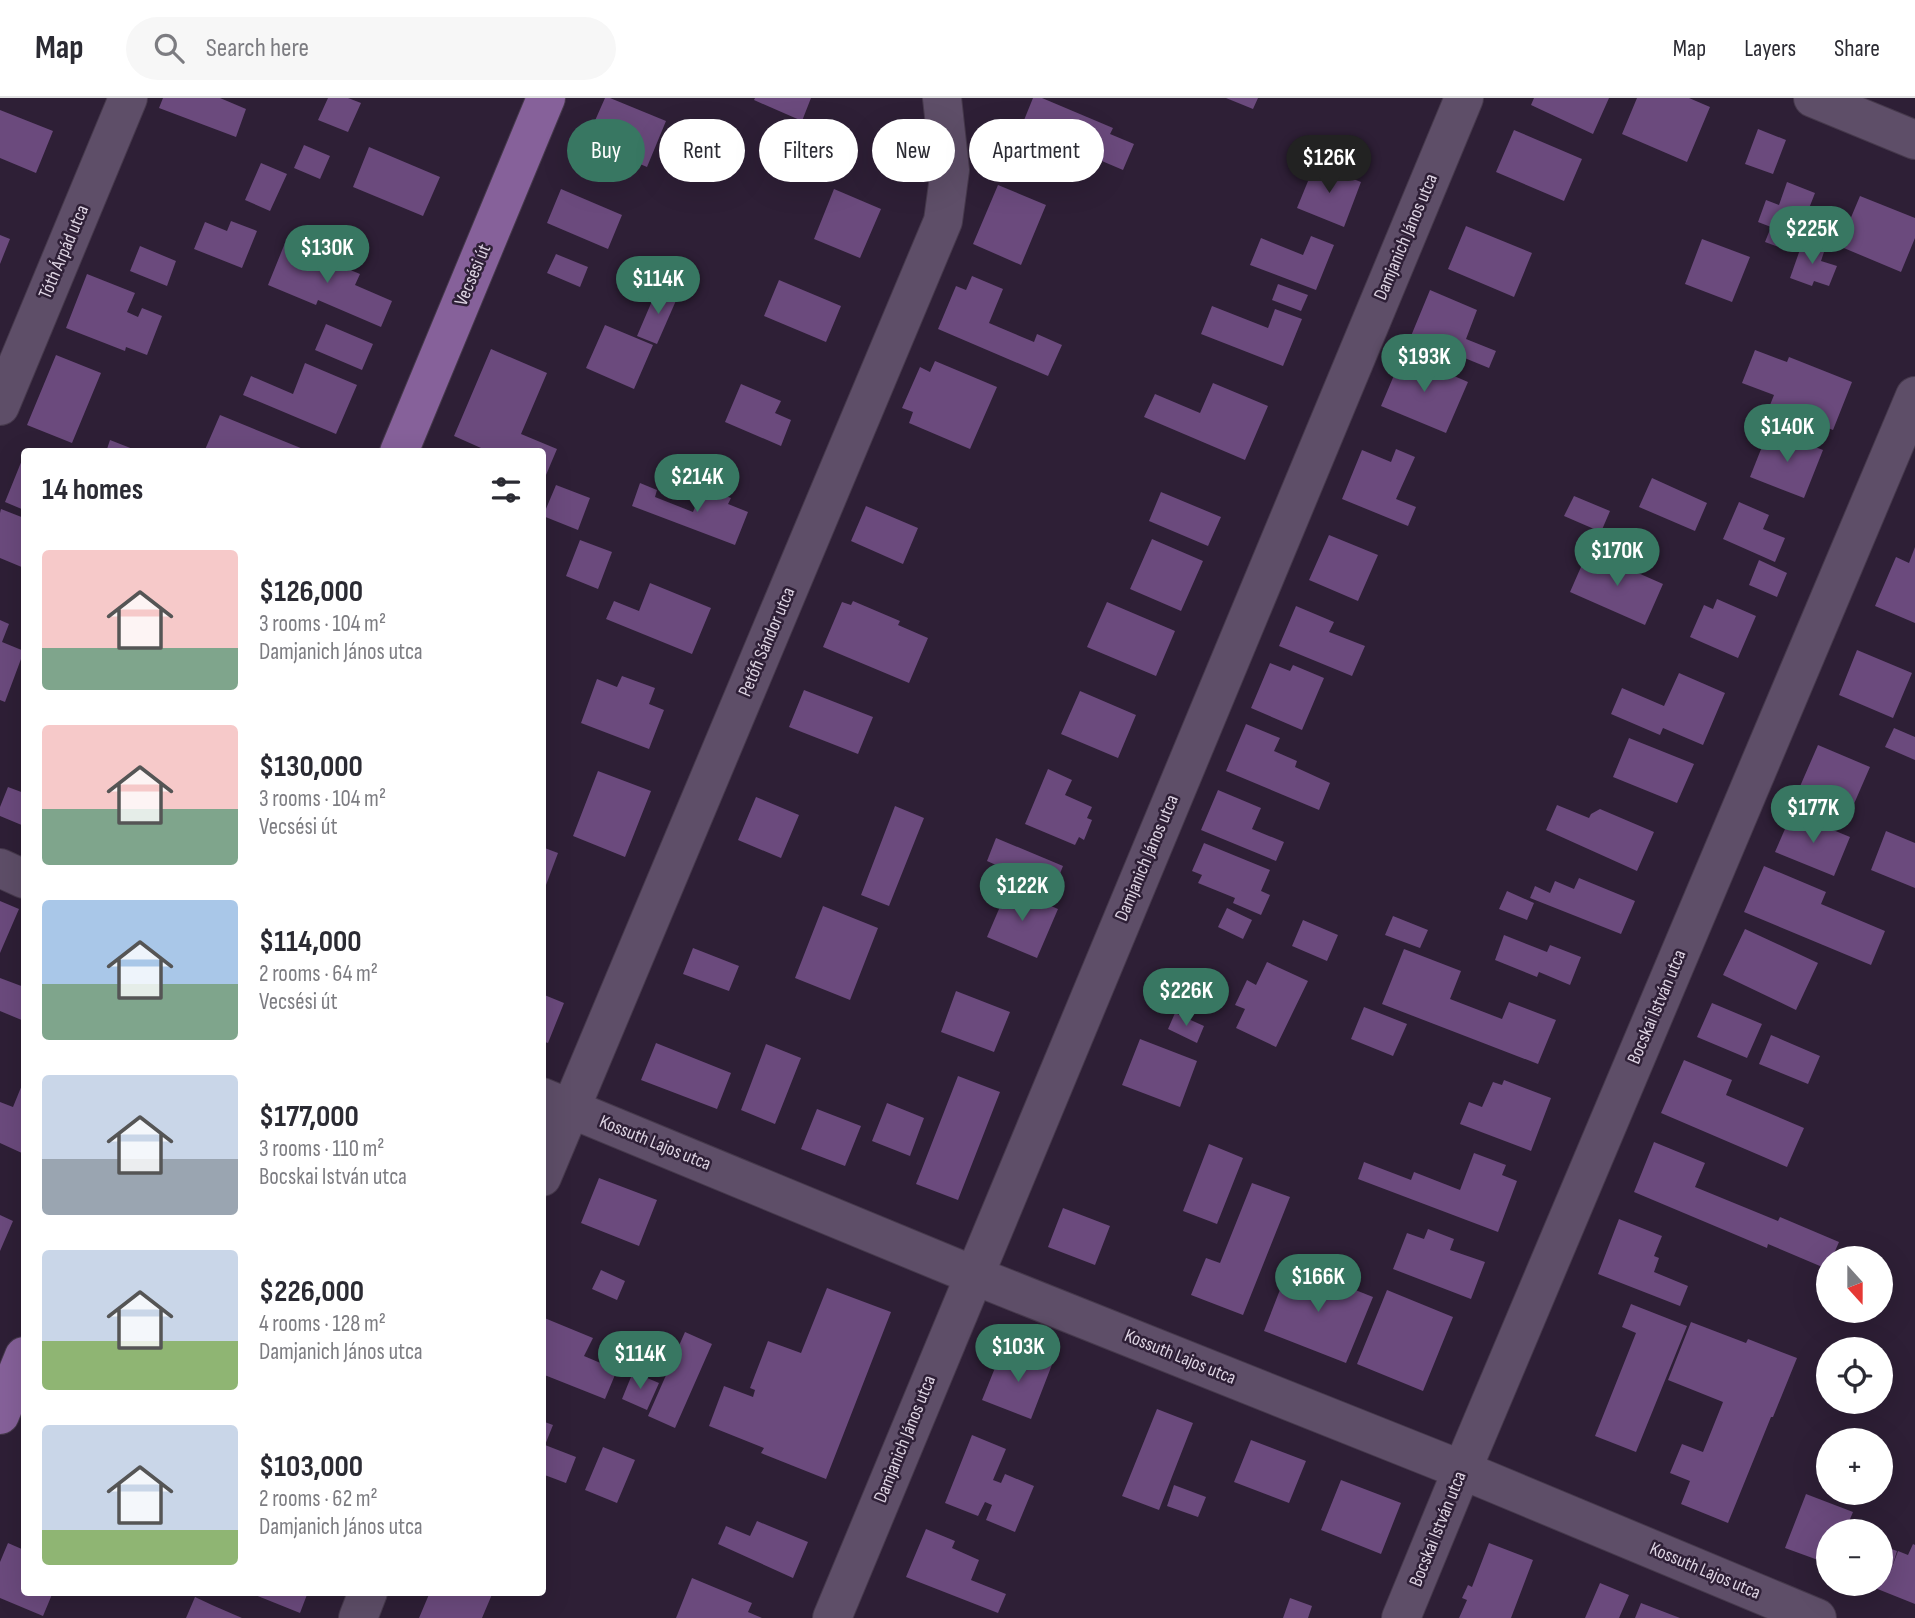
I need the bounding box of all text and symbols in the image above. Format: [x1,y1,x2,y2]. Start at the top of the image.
search box [126,17,616,80]
text: Map [35,28,84,68]
icon: search [150,29,188,67]
text: Search here [206,33,309,64]
text: Map [1673,34,1706,63]
text: Layers [1744,34,1796,63]
text: Share [1834,34,1880,63]
chip: Buy [567,119,645,182]
chip: Rent [659,119,745,182]
chip: Filters [759,119,858,182]
chip: New [872,119,955,182]
chip: Apartment [969,119,1104,182]
pin: $126K [1280,136,1378,195]
text: $126K [1302,144,1356,172]
street label: Damjanich János utca [1369,170,1443,304]
street label: Tóth Árpád utca [34,202,94,302]
pin: $225K [1763,206,1861,266]
text: $225K [1785,215,1839,243]
pin: $130K [278,226,376,285]
text: $130K [300,234,354,262]
street label: Vecsési út [450,241,496,309]
pin: $114K [609,256,707,316]
text: $114K [632,265,684,293]
pin: $193K [1375,334,1473,394]
text: $193K [1397,343,1451,371]
pin: $140K [1738,404,1836,464]
text: $140K [1760,413,1814,441]
pin: $214K [648,454,746,514]
text: $214K [670,463,724,491]
icon: filters [487,471,525,509]
text: 14 homes [42,472,143,508]
pin: $170K [1568,528,1666,588]
text: $170K [1591,537,1643,565]
text: $126,000 [259,574,363,610]
icon: home [98,578,182,662]
street label: Petőfi Sándor utca [734,584,800,700]
text: 3 rooms · 104 m² [259,610,386,638]
text: Damjanich János utca [259,638,423,666]
text: $130,000 [259,749,363,785]
icon: home [98,753,182,837]
text: 3 rooms · 104 m² [259,785,386,813]
pin: $177K [1764,786,1862,845]
street label: Damjanich János utca [1110,791,1184,925]
text: $177K [1787,794,1839,822]
text: Vecsési út [259,813,337,841]
pin: $122K [973,864,1071,923]
text: $122K [996,872,1048,900]
text: $114,000 [259,924,362,960]
icon: home [98,928,182,1012]
street label: Bocskai István utca [1623,946,1691,1068]
text: 2 rooms · 64 m² [259,960,378,988]
pin: $226K [1137,968,1235,1028]
text: $226K [1159,977,1213,1005]
text: Vecsési út [259,988,337,1016]
text: $177,000 [259,1099,359,1135]
icon: home [98,1103,182,1187]
street label: Kossuth Lajos utca [596,1110,714,1176]
text: 3 rooms · 110 m² [259,1135,384,1163]
text: Bocskai István utca [259,1163,407,1191]
north arrow [1816,1246,1894,1323]
map controls [1816,1246,1893,1596]
pin: $166K [1269,1254,1367,1314]
text: $166K [1291,1263,1345,1291]
text: $226,000 [259,1274,364,1310]
icon: home [98,1278,182,1362]
text: 4 rooms · 128 m² [259,1310,386,1338]
pin: $103K [969,1324,1067,1384]
street label: Kossuth Lajos utca [1121,1324,1239,1390]
pin: $114K [591,1332,689,1391]
text: $103K [991,1333,1045,1361]
button: locate [1816,1337,1893,1414]
text: Damjanich János utca [259,1338,423,1366]
text: $114K [614,1340,666,1368]
street label: Damjanich János utca [869,1372,941,1506]
button: + [1816,1428,1893,1505]
text: $103,000 [259,1449,363,1485]
icon: home [98,1453,182,1537]
street label: Bocskai István utca [1404,1468,1472,1590]
text: 2 rooms · 62 m² [259,1485,378,1513]
text: Damjanich János utca [259,1513,423,1541]
button: − [1816,1519,1893,1596]
street label: Kossuth Lajos utca [1646,1537,1764,1605]

